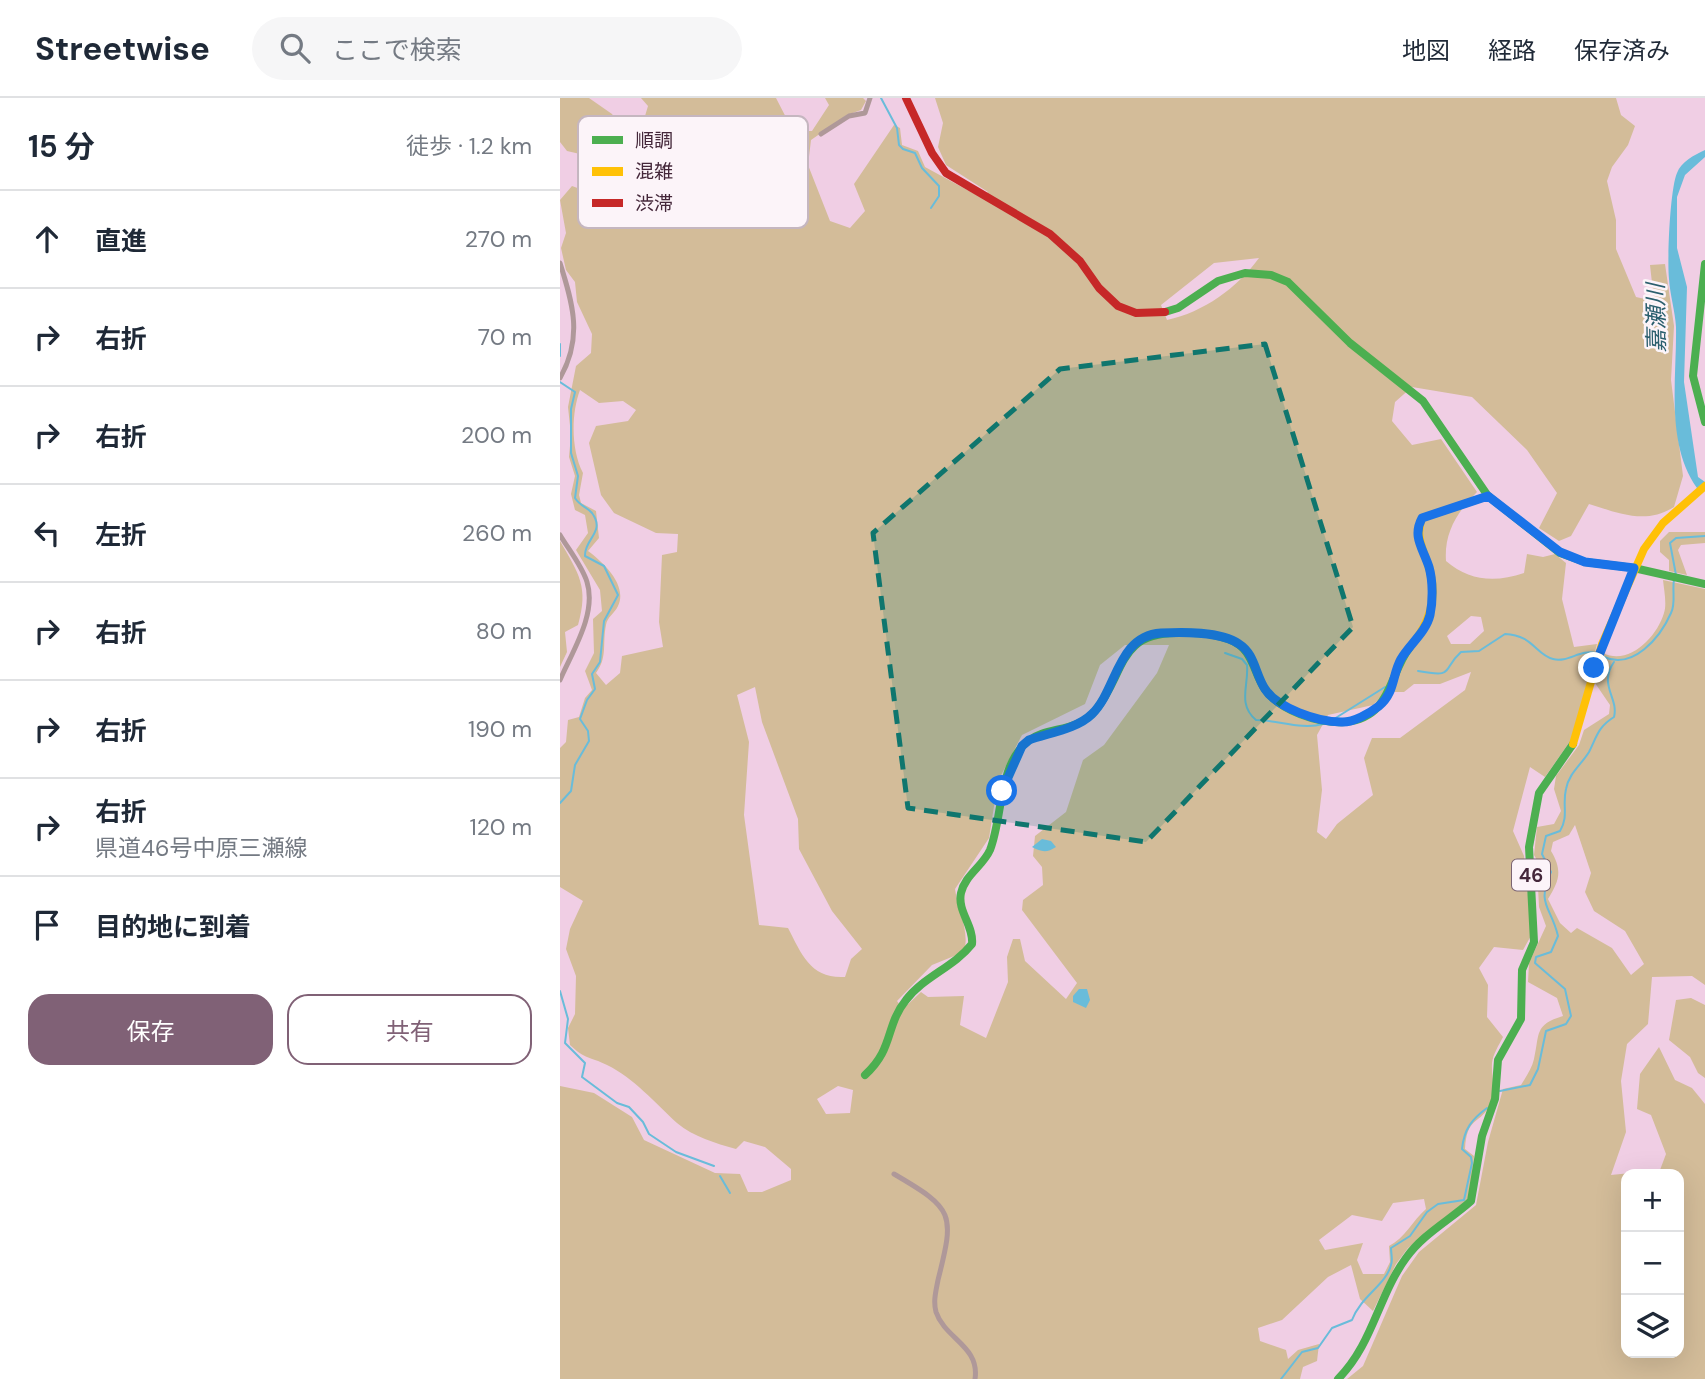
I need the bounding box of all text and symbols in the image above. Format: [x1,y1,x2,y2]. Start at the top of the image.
search box [252,17,742,80]
text: Streetwise [35,27,210,70]
icon: search [276,29,314,67]
text: ここで検索 [332,33,462,67]
text: 地図 [1402,35,1450,66]
text: 経路 [1488,35,1536,66]
text: 保存済み [1574,35,1670,66]
legend [578,116,808,228]
text: 15 分 [28,127,95,166]
text: 順調 [635,128,673,153]
text: 徒歩 · 1.2 km [406,131,532,161]
text: 混雑 [635,159,673,184]
text: 渋滞 [635,191,673,216]
icon: ahead [28,220,66,258]
text: 直進 [95,224,147,258]
text: 270 m [465,224,532,254]
water label: 嘉瀬川 [1640,280,1672,353]
icon: right [28,318,66,356]
text: 右折 [95,322,147,356]
text: 70 m [478,322,532,352]
icon: right [28,416,66,454]
text: 右折 [95,420,147,454]
text: 200 m [461,420,532,450]
icon: left [28,514,66,552]
text: 左折 [95,518,147,552]
text: 260 m [462,518,532,548]
icon: right [28,612,66,650]
text: 右折 [95,616,147,650]
text: 80 m [476,616,532,646]
route end [1578,652,1609,683]
icon: right [28,710,66,748]
text: 右折 [95,714,147,748]
text: 190 m [468,714,532,744]
route start [986,775,1017,806]
text: 右折 [95,795,147,829]
icon: right [28,808,66,846]
text: 120 m [469,812,532,842]
text: 県道46号中原三瀬線 [95,833,307,863]
road number: 46 [1512,860,1550,890]
icon: arrive [28,906,66,944]
text: 目的地に到着 [95,910,251,944]
button: 保存 [28,994,273,1065]
button: 共有 [287,994,532,1065]
map controls [1621,1169,1684,1358]
button: + [1621,1169,1684,1232]
button: − [1621,1232,1684,1295]
button: layers [1621,1295,1684,1358]

